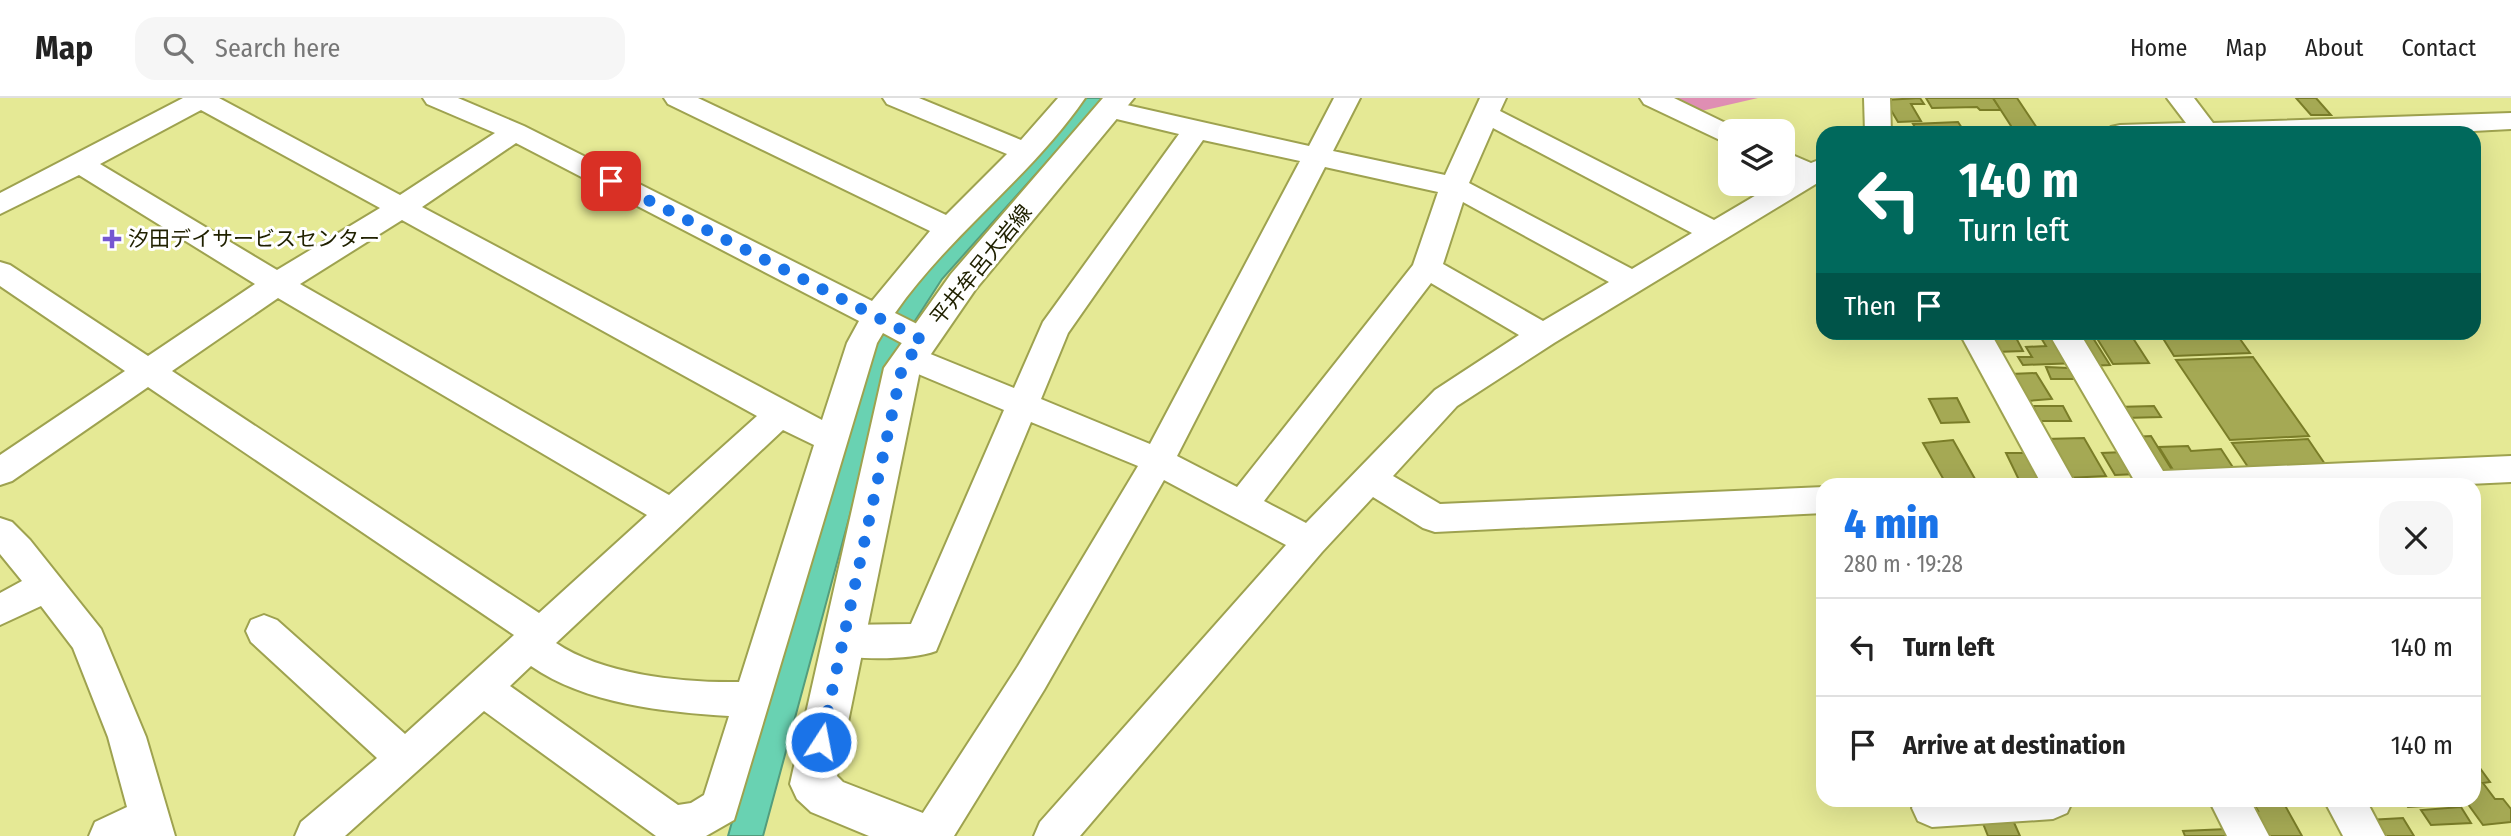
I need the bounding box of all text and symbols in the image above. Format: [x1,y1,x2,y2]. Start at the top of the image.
search box [135,17,625,80]
text: Map [35,28,93,68]
icon: search [159,29,197,67]
text: Search here [215,33,340,64]
text: Home [2130,34,2187,62]
text: Map [2225,34,2267,62]
text: About [2305,34,2363,62]
text: Contact [2401,34,2476,62]
map controls [1718,119,1795,196]
button: layers [1718,119,1795,196]
pin [581,151,641,211]
text: 140 m [1959,151,2079,210]
icon: left [1844,154,1935,245]
icon: arrive [592,162,630,200]
street label: 平井牟呂大岩線 [925,200,1037,330]
text: Turn left [1959,211,2069,249]
place label: 汐田デイサービスセンター [128,226,380,252]
marker: 汐田デイサービスセンター [102,229,122,249]
icon: arrive [1910,287,1948,325]
text: Then [1844,291,1896,322]
text: 4 min [1844,499,1939,549]
button: close [2379,501,2453,575]
text: 280 m · 19:28 [1844,550,1963,578]
icon: left [1844,628,1882,666]
text: Turn left [1903,632,1995,663]
text: 140 m [2391,632,2453,663]
position arrow [784,705,858,779]
icon: arrive [1844,726,1882,764]
text: Arrive at destination [1903,730,2126,761]
text: 140 m [2391,730,2453,761]

